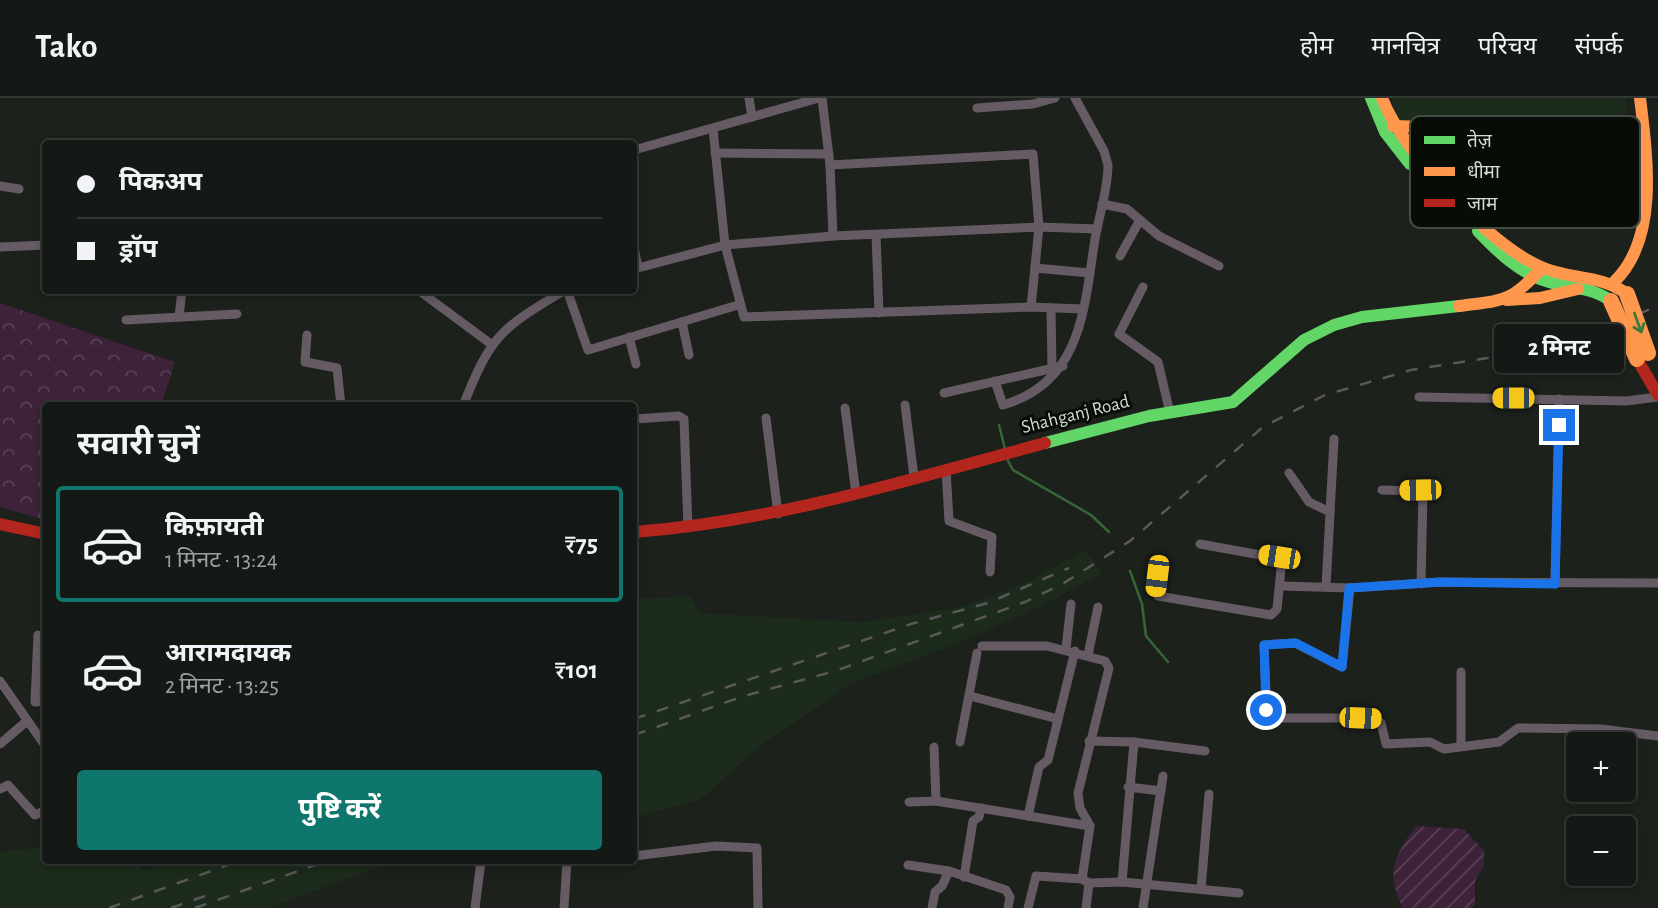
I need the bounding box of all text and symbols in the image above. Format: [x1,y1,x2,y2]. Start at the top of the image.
text: Tako [35,31,98,64]
text: होम [1300,35,1333,59]
text: मानचित्र [1371,35,1440,59]
text: परिचय [1478,35,1537,59]
text: संपर्क [1575,35,1623,59]
legend [1410,116,1640,228]
text: तेज़ [1467,129,1493,151]
text: धीमा [1467,161,1501,182]
text: पिकअप [119,169,202,195]
text: जाम [1467,195,1498,214]
text: ड्रॉप [119,236,157,262]
one-way arrow [1632,312,1645,334]
callout: 2 मिनट [1494,324,1624,372]
text: 2 मिनट [1528,337,1590,360]
car [1493,388,1535,409]
street label: Shahganj Road [1019,392,1132,437]
route end [1543,409,1575,441]
text: सवारी चुनें [77,428,200,460]
car [1399,479,1442,501]
icon: car [81,513,144,576]
text: किफ़ायती [165,514,264,540]
text: ₹75 [565,531,598,557]
car [1257,543,1302,571]
text: 1 मिनट · 13:24 [165,549,278,572]
car [1145,554,1170,598]
icon: car [81,639,144,702]
text: आरामदायक [165,640,291,666]
text: ₹101 [555,657,598,683]
text: 2 मिनट · 13:25 [165,675,279,698]
route start [1250,694,1282,726]
car [1339,707,1382,729]
map controls [1566,732,1636,886]
button: + [1566,732,1636,802]
button: पुष्टि करें [77,770,602,850]
button: − [1566,816,1636,886]

